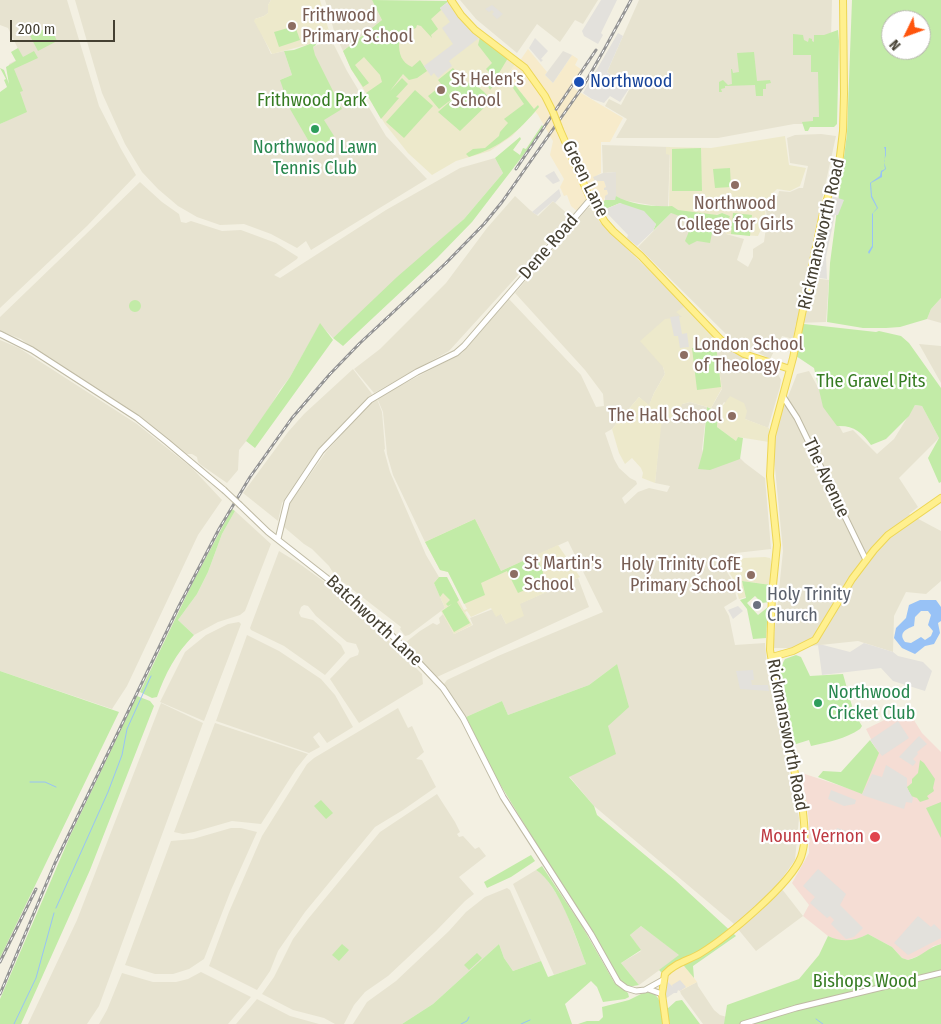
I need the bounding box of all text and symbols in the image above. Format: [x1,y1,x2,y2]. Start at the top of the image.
place label: Frithwood Primary School [302,5,413,48]
scale bar [12,10,118,42]
north arrow [881,10,931,60]
text: 200 m [18,20,55,38]
marker: Frithwood Primary School [286,20,298,32]
text: N [886,36,904,54]
place label: St Helen's School [451,69,524,112]
place label: Northwood [590,71,672,93]
marker: Northwood [572,75,586,89]
marker: St Helen's School [435,84,447,96]
park label: Frithwood Park [257,90,367,112]
marker: Northwood Lawn Tennis Club [309,123,321,135]
place label: Northwood Lawn Tennis Club [253,137,377,180]
street label: Green Lane [557,137,613,221]
street label: Rickmansworth Road [794,156,850,312]
marker: Northwood College for Girls [729,179,741,191]
place label: Northwood College for Girls [677,193,793,235]
street label: Dene Road [515,210,583,284]
place label: London School of Theology [694,334,803,376]
marker: London School of Theology [678,349,690,361]
park label: The Gravel Pits [817,371,925,393]
place label: The Hall School [608,405,722,427]
marker: The Hall School [726,410,738,422]
street label: The Avenue [798,435,854,521]
place label: St Martin's School [524,553,602,596]
place label: Holy Trinity CofE Primary School [621,554,741,596]
marker: St Martin's School [508,568,520,580]
marker: Holy Trinity CofE Primary School [745,569,757,581]
street label: Batchworth Lane [321,571,427,671]
place label: Holy Trinity Church [767,584,851,626]
marker: Holy Trinity Church [751,599,763,611]
street label: Rickmansworth Road [762,657,812,813]
place label: Northwood Cricket Club [828,682,915,724]
marker: Northwood Cricket Club [812,697,824,709]
place label: Mount Vernon [760,826,864,848]
marker: Mount Vernon [868,830,882,844]
park label: Bishops Wood [813,971,917,993]

